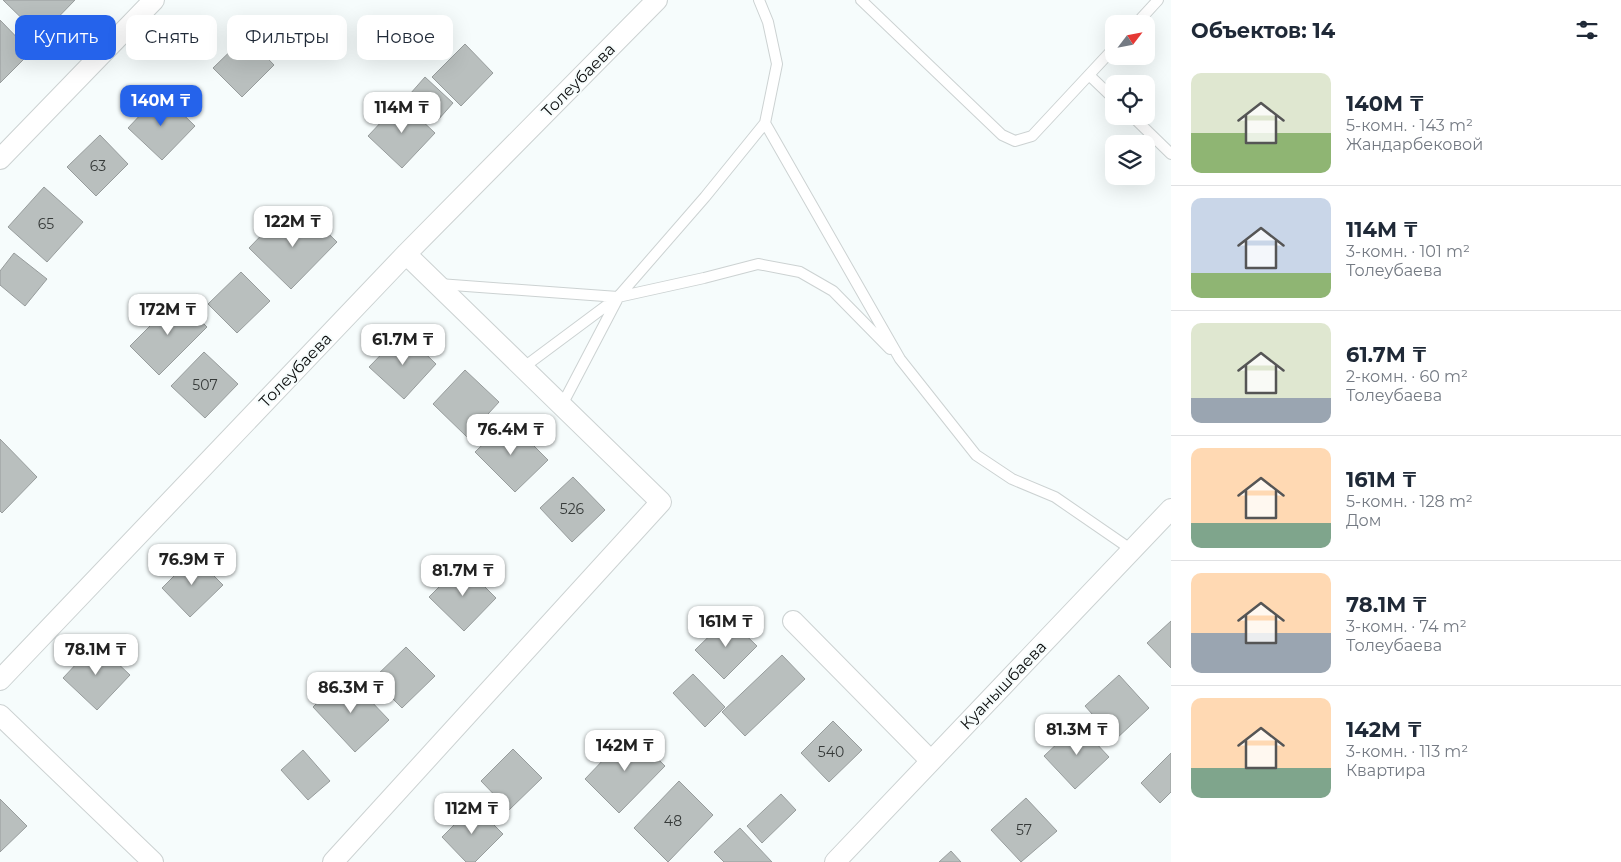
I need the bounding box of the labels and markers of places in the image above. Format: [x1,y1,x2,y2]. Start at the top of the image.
pin: 140M ₸ [120,84,202,127]
pin: 114M ₸ [361,92,443,134]
pin: 122M ₸ [252,206,334,248]
pin: 172M ₸ [127,294,209,336]
pin: 61.7M ₸ [357,324,449,366]
pin: 76.4M ₸ [465,414,557,456]
pin: 76.9M ₸ [146,544,238,586]
pin: 81.7M ₸ [417,554,509,597]
pin: 161M ₸ [685,606,767,648]
pin: 78.1M ₸ [50,634,142,676]
pin: 86.3M ₸ [305,672,397,714]
pin: 81.3M ₸ [1031,714,1123,756]
pin: 142M ₸ [584,730,666,772]
pin: 112M ₸ [431,792,513,835]

